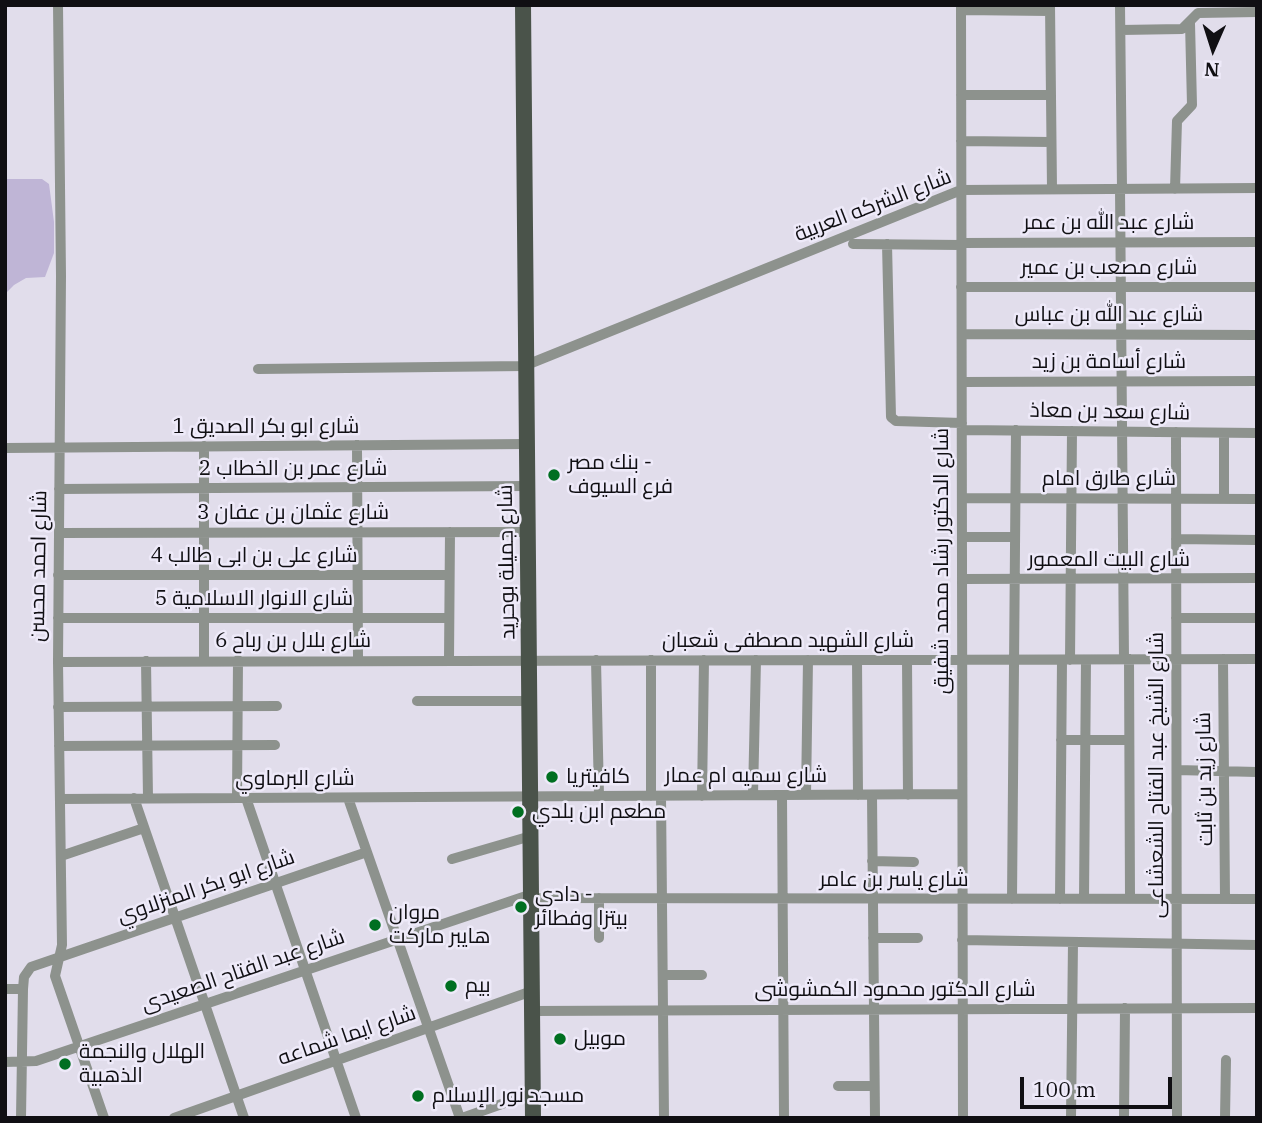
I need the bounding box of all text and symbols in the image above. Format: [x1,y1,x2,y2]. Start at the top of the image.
north arrow [1178,14,1248,84]
text: N [1204,58,1220,82]
street label: شارع الشركه العربية [791,164,955,248]
street label: شارع عبد الله بن عمر [1024,210,1194,236]
street label: شارع مصعب بن عمير [1021,255,1197,281]
street label: شارع عبد الله بن عباس [1015,302,1203,328]
street label: شارع أسامة بن زيد [1032,349,1186,375]
street label: شارع سعد بن معاذ [1029,398,1191,426]
street label: شارع ابو بكر الصديق 1 [173,414,359,440]
street label: شارع الدكتور رشاد محمد شفيق [929,428,955,694]
place label: بنك مصر - فرع السيوف [568,450,673,500]
street label: شارع عمر بن الخطاب 2 [199,456,387,482]
street label: شارع طارق امام [1042,466,1176,492]
marker: بنك مصر - فرع السيوف [546,467,562,483]
street label: شارع جميلة بوحريد [493,484,521,640]
street label: شارع احمد محسن [25,490,53,642]
street label: شارع عثمان بن عفان 3 [197,500,389,526]
street label: شارع على بن ابى طالب 4 [151,543,357,569]
street label: شارع البيت المعمور [1028,547,1190,573]
street label: شارع الانوار الاسلامية 5 [155,586,353,612]
street label: شارع بلال بن رباح 6 [215,628,371,654]
street label: شارع الشهيد مصطفى شعبان [662,628,914,654]
street label: شارع الشيخ عبد الفتاح الشعشاعى [1144,632,1170,918]
street label: شارع زيد بن ثابت [1191,712,1219,846]
street label: شارع سميه ام عمار [665,763,827,789]
place label: كافيتريا [566,764,630,790]
street label: شارع البرماوي [235,766,355,792]
marker: كافيتريا [544,769,560,785]
place label: مطعم ابن بلدي [532,799,666,825]
marker: مطعم ابن بلدي [510,804,526,820]
street label: شارع ابو بكر المنزلاوي [114,845,298,929]
street label: شارع ياسر بن عامر [819,867,969,893]
place label: دادي - بيتزا وفطائر [535,882,628,932]
marker: دادي - بيتزا وفطائر [513,899,529,915]
place label: مروان هايبر ماركت [389,900,490,950]
marker: مروان هايبر ماركت [367,917,383,933]
street label: شارع عبد الفتاح الصعيدى [138,924,348,1018]
place label: بيم [465,973,491,999]
street label: شارع الدكتور محمود الكمشوشى [754,977,1036,1003]
marker: بيم [443,978,459,994]
street label: شارع ايما شماعه [275,1001,419,1071]
place label: موبيل [574,1026,626,1052]
marker: موبيل [552,1031,568,1047]
place label: الهلال والنجمة الذهبية [79,1039,205,1089]
marker: الهلال والنجمة الذهبية [57,1056,73,1072]
scale bar [1024,1064,1176,1108]
text: 100 m [1033,1075,1096,1103]
place label: مسجد نور الإسلام [432,1083,584,1109]
marker: مسجد نور الإسلام [410,1088,426,1104]

